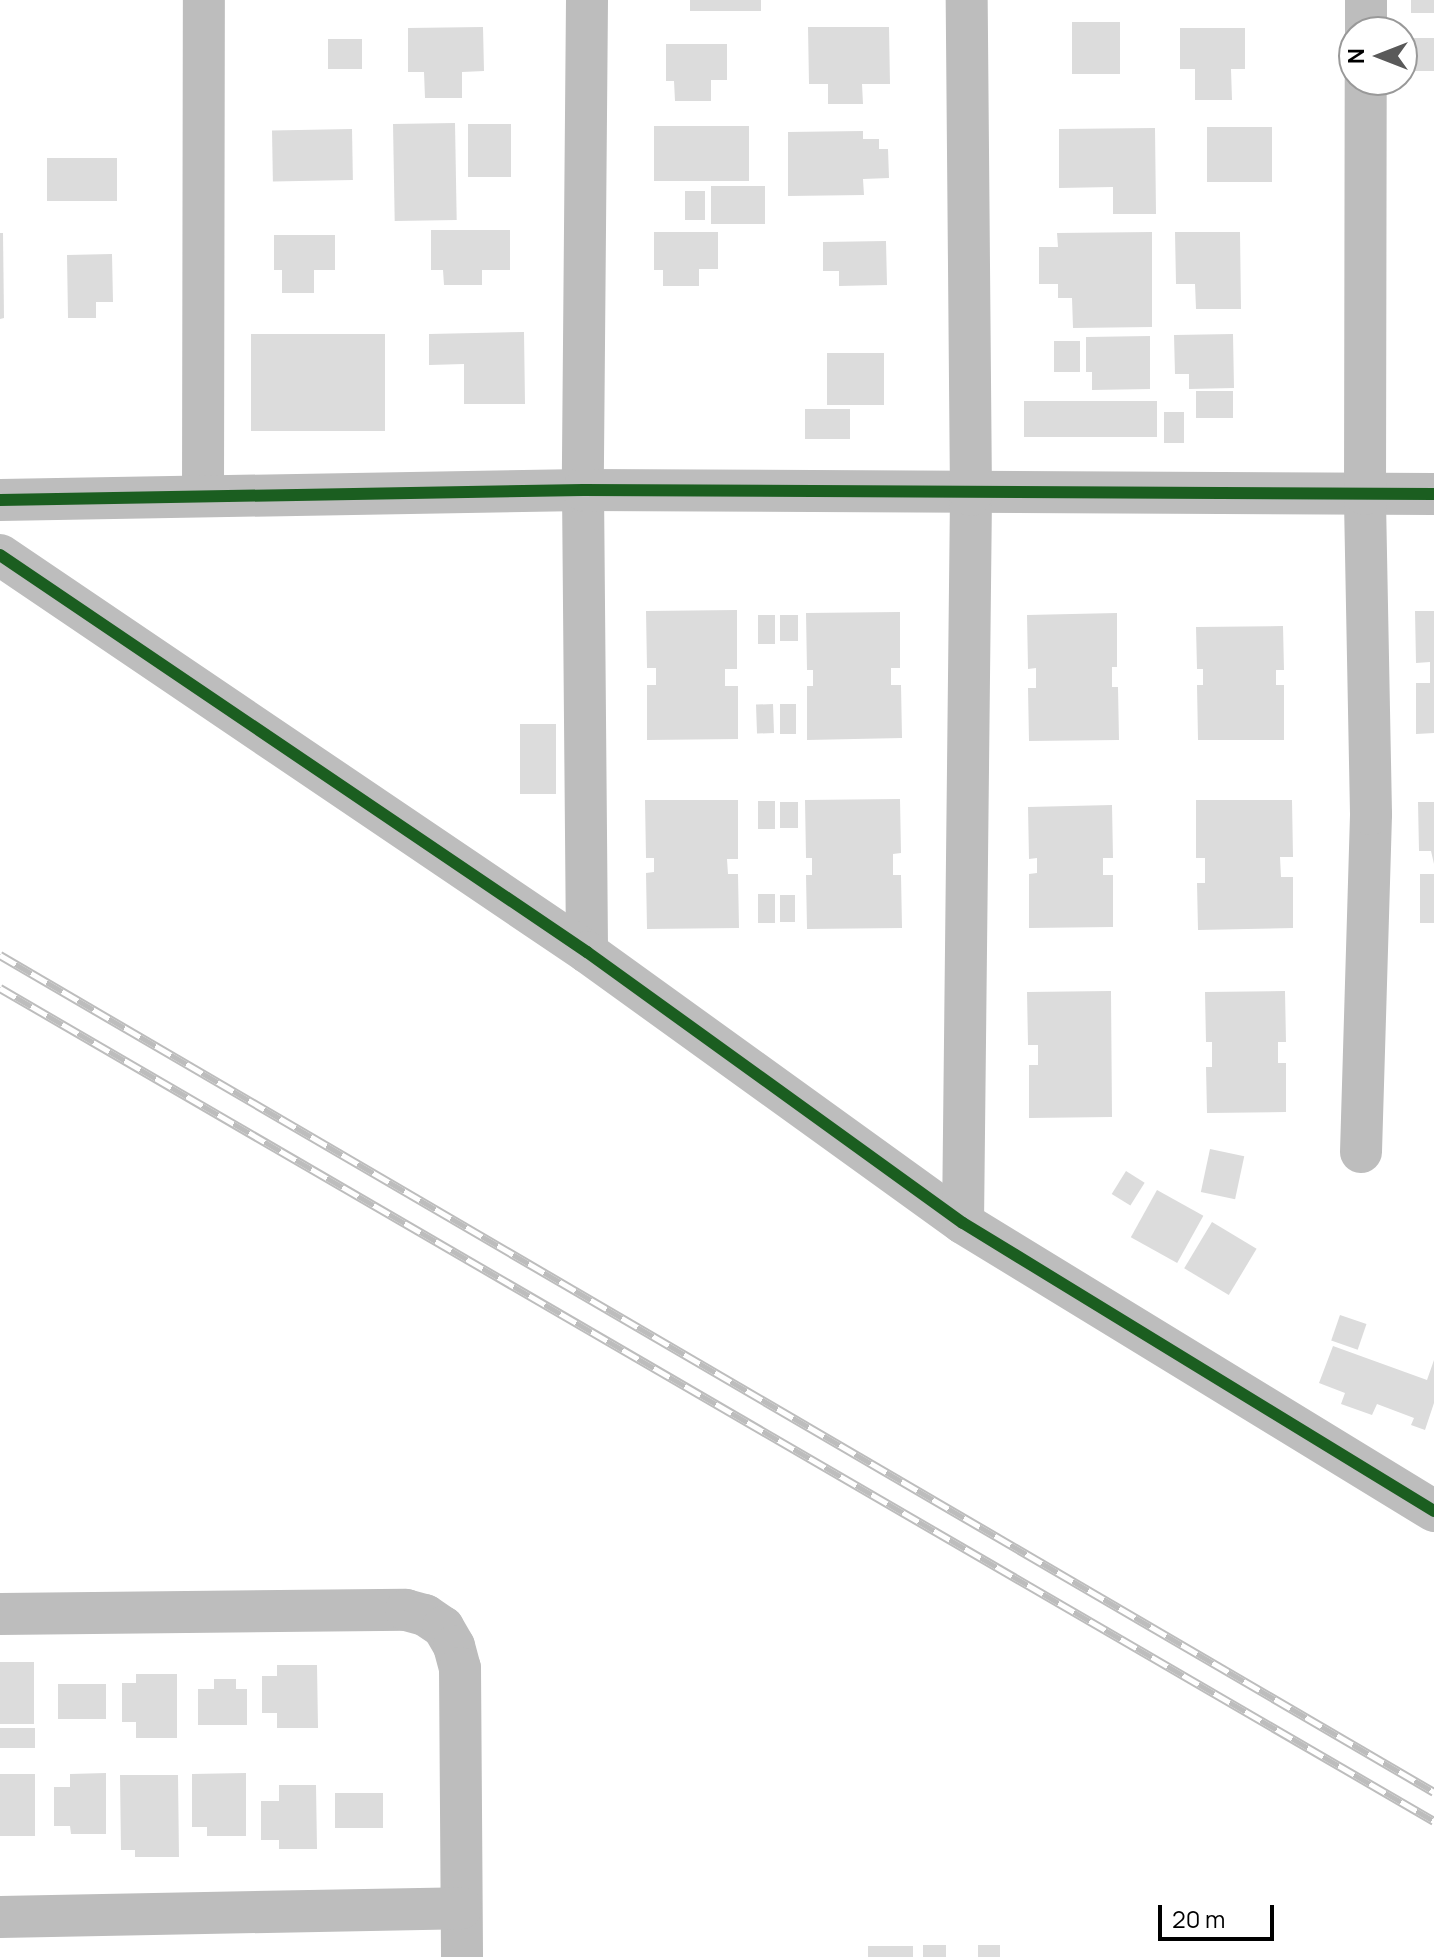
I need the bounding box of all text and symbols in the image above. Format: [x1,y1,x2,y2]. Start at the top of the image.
north arrow [1338,16,1418,96]
text: N [1341,48,1371,64]
scale bar [1162,1889,1278,1939]
text: 20 m [1172,1902,1225,1935]

